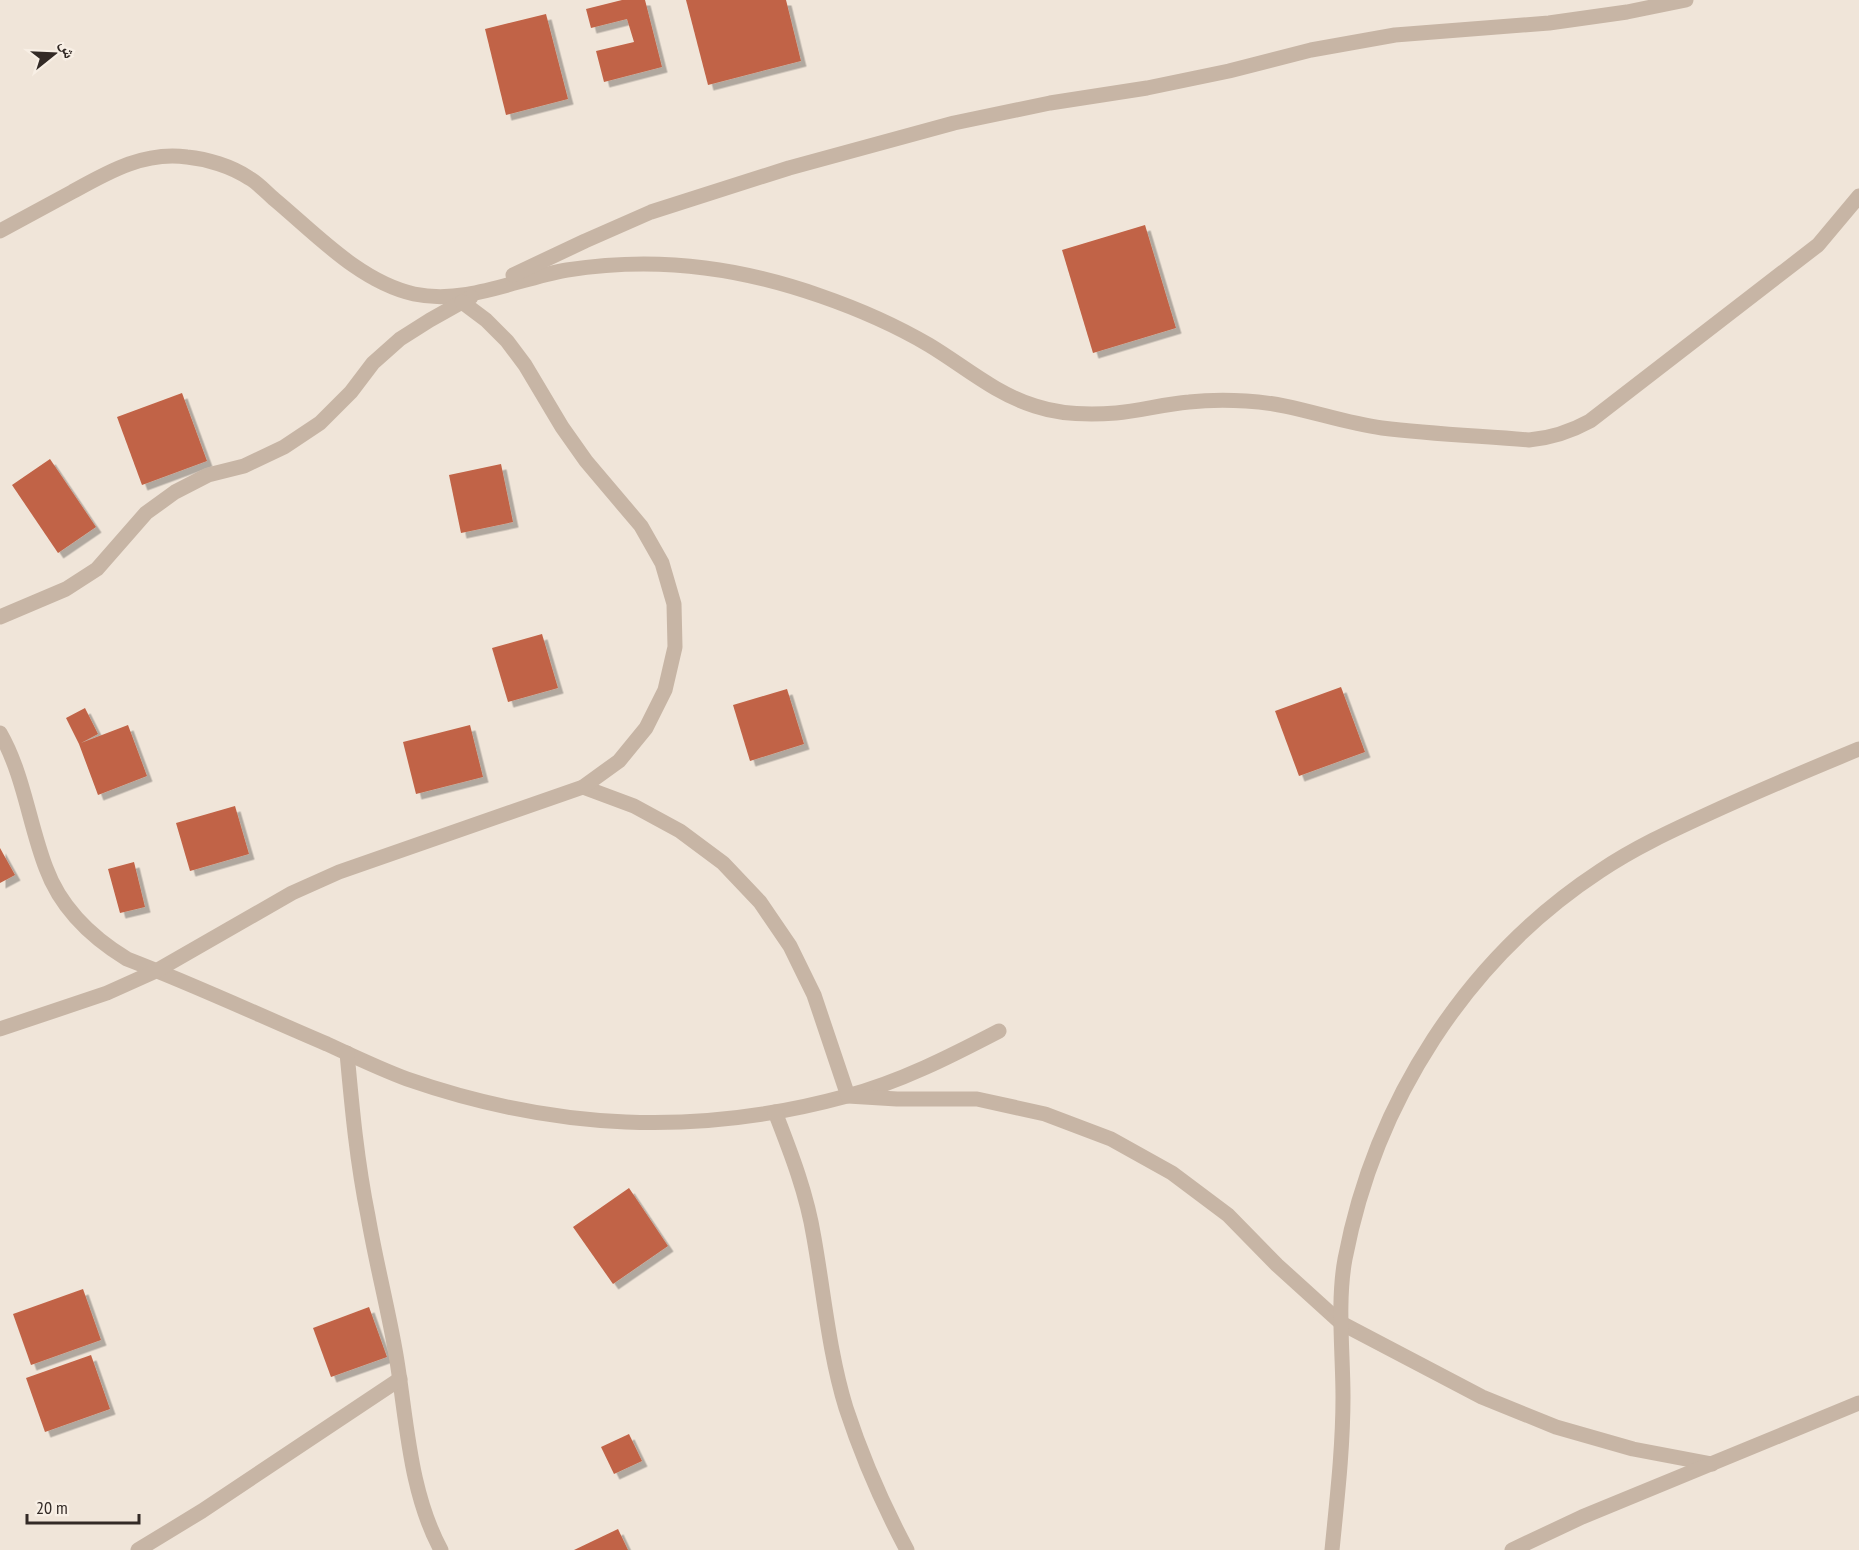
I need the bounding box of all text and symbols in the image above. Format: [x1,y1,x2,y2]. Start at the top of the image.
north arrow [24,24,84,84]
text: ش [56,38,80,61]
scale bar [27,1487,140,1525]
text: 20 m [36,1496,68,1519]

